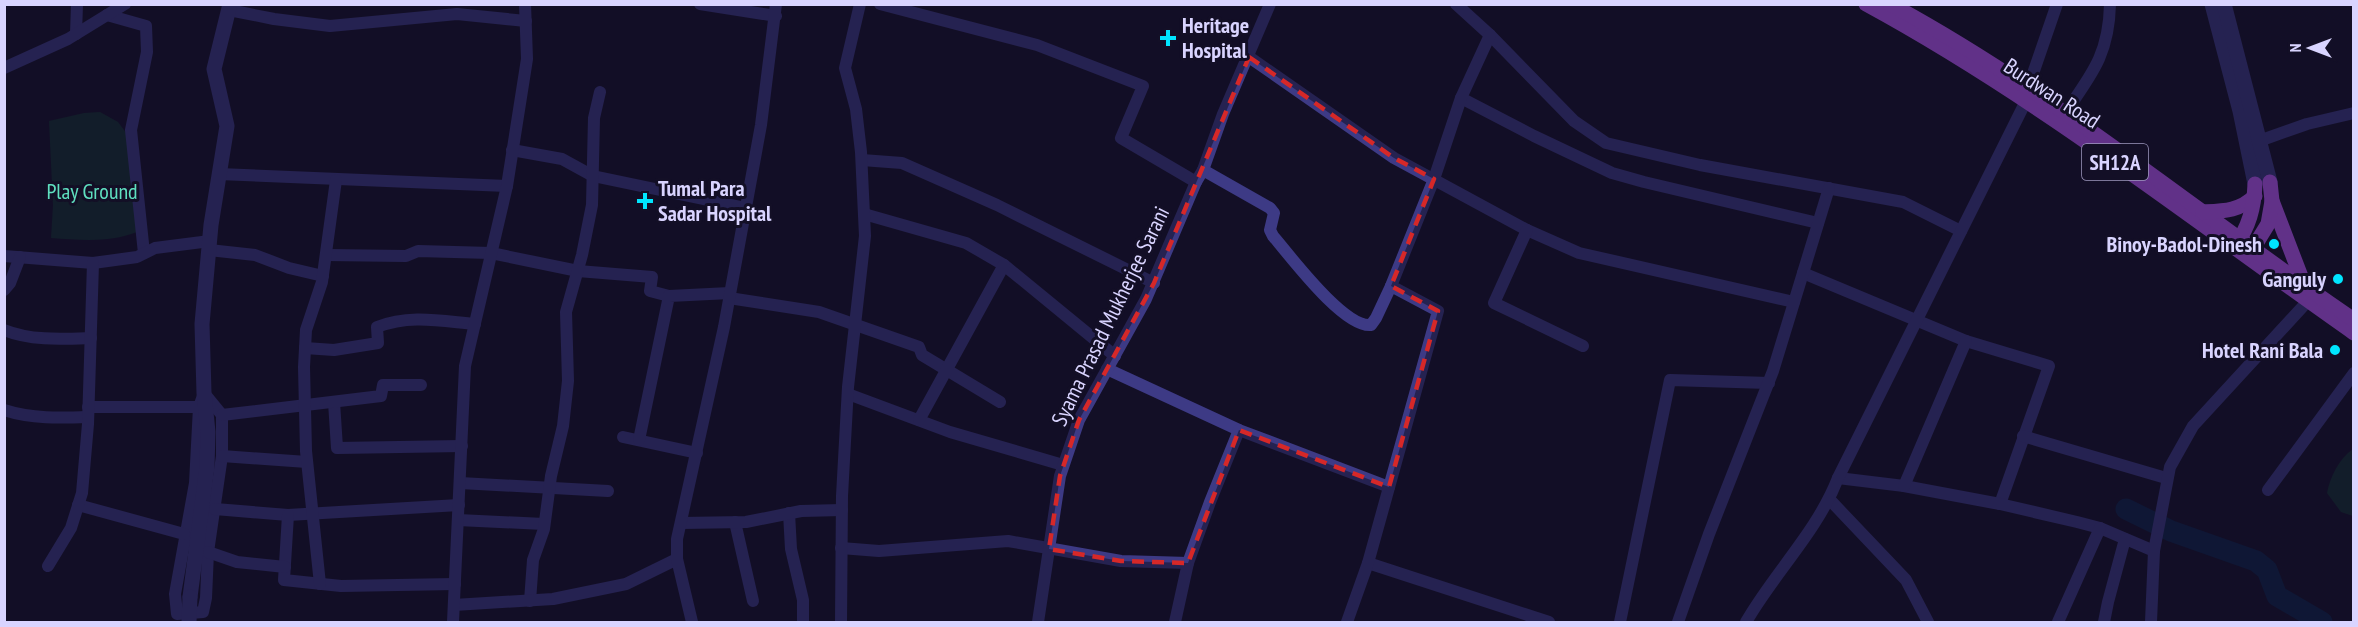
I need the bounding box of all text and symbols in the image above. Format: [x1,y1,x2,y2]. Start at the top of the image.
place label: Heritage Hospital [1182,11,1249,64]
north arrow [2280,18,2340,78]
marker: Heritage Hospital [1159,29,1177,47]
text: N [2285,44,2305,52]
street label: Burdwan Road [1999,52,2105,134]
road number: SH12A [2082,144,2148,180]
place label: Tumal Para Sadar Hospital [658,174,772,227]
park label: Play Ground [46,177,138,205]
marker: Tumal Para Sadar Hospital [636,192,654,210]
street label: Syama Prasad Mukherjee Sarani [1045,202,1175,430]
place label: Binoy-Badol-Dinesh [2107,230,2262,258]
marker: Binoy-Badol-Dinesh [2267,237,2281,251]
place label: Ganguly [2262,265,2327,293]
marker: Ganguly [2331,272,2345,286]
place label: Hotel Rani Bala [2202,336,2323,364]
marker: Hotel Rani Bala [2328,343,2342,357]

